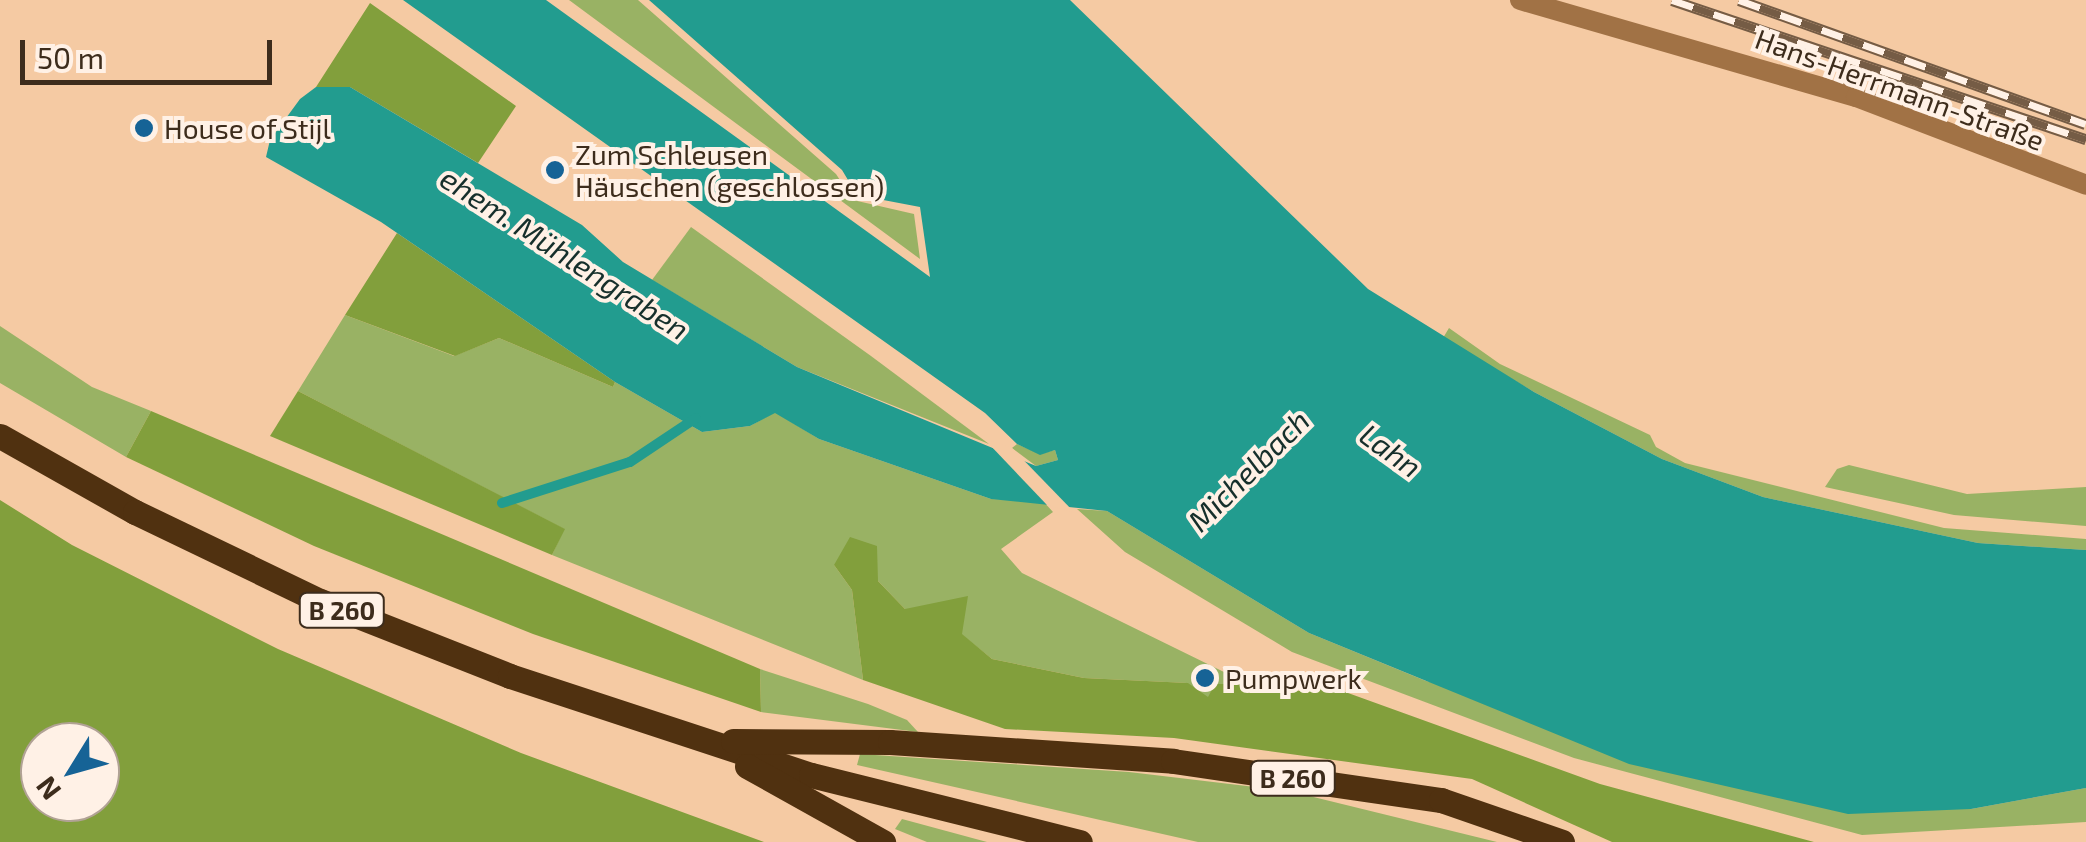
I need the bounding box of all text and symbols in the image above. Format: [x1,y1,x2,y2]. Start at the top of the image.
scale bar [25,20,278,82]
street label: Hans-Herrmann-Straße [1751,21,2049,157]
text: 50 m [37,39,104,75]
place label: House of Stijl [164,111,331,145]
marker: House of Stijl [133,117,155,139]
place label: Zum Schleusen Häuschen (geschlossen) [575,137,884,203]
water label: ehem. Mühlengraben [434,159,696,347]
marker: Zum Schleusen Häuschen (geschlossen) [544,159,566,181]
water label: Michelbach [1180,402,1316,538]
water label: Lahn [1353,416,1429,484]
road number: B 260 [297,590,387,630]
place label: Pumpwerk [1225,661,1362,695]
marker: Pumpwerk [1194,667,1216,689]
north arrow [20,722,120,822]
road number: B 260 [1248,758,1338,798]
text: N [28,771,67,807]

